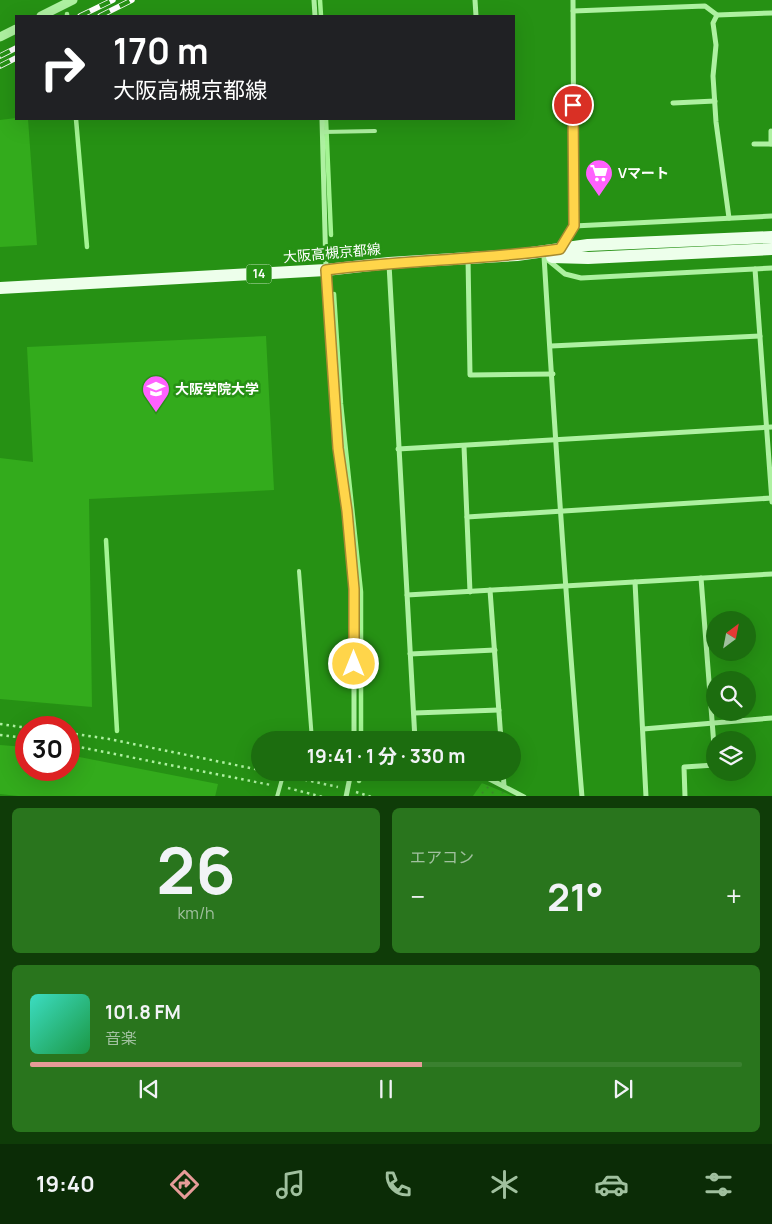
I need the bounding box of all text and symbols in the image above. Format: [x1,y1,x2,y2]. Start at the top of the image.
text: 170 m [113,27,209,75]
icon: right [30,35,95,100]
text: 大阪高槻京都線 [113,75,267,105]
pin [552,84,594,126]
icon: arrive [559,91,587,119]
supermarket icon: Vマート [584,158,614,197]
place label: Vマート [618,163,669,182]
street label: 大阪高槻京都線 [282,239,382,266]
road number: 14 [246,264,272,284]
school or university icon: 大阪学院大学 [141,374,171,413]
place label: 大阪学院大学 [175,379,259,398]
north arrow [706,611,756,661]
map controls [706,611,756,781]
position arrow [327,637,379,689]
button: search [706,671,756,721]
speed limit sign: 30 [15,716,80,781]
button: layers [706,731,756,781]
text: 19:41 · 1 分 · 330 m [307,743,465,769]
text: 26 [156,825,236,914]
text: エアコン [410,846,474,868]
text: 21° [547,870,604,922]
text: − [410,877,425,915]
text: + [726,877,742,915]
text: km/h [177,902,215,924]
text: 101.8 FM [105,999,181,1025]
text: 音楽 [105,1027,137,1049]
icon: previous [135,1075,163,1103]
icon: pause [372,1075,400,1103]
icon: next [609,1075,637,1103]
icon: directions [167,1167,202,1202]
icon: music [273,1167,308,1202]
icon: phone [380,1167,415,1202]
icon: climate [487,1167,522,1202]
icon: car [594,1167,629,1202]
icon: filters [701,1167,736,1202]
text: 19:40 [36,1169,95,1199]

